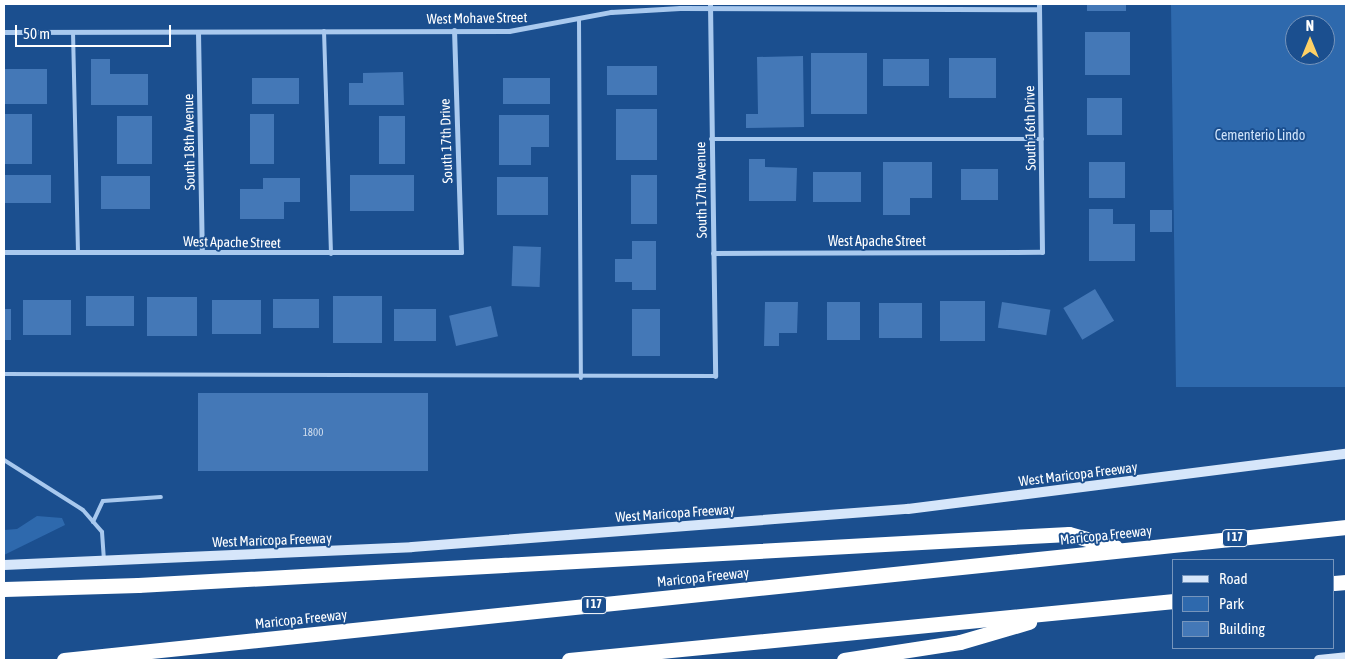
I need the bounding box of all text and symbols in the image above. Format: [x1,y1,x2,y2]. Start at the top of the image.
street label: West Mohave Street [426,9,528,27]
scale bar [18,15,174,47]
north arrow [1285,15,1335,65]
text: N [1306,18,1314,34]
text: 50 m [23,25,50,42]
street label: South 16th Drive [1021,85,1039,171]
street label: South 18th Avenue [180,94,198,190]
street label: South 17th Drive [436,98,456,184]
park label: Cementerio Lindo [1215,127,1305,143]
street label: South 17th Avenue [692,142,710,238]
street label: West Apache Street [183,233,281,251]
street label: West Apache Street [828,233,926,249]
house number: 1800 [303,425,323,439]
street label: West Maricopa Freeway [1018,458,1138,490]
street label: West Maricopa Freeway [615,500,735,526]
street label: Maricopa Freeway [1059,522,1153,548]
road number: I 17 [1221,528,1249,548]
street label: West Maricopa Freeway [212,530,332,550]
legend [1172,559,1335,649]
street label: Maricopa Freeway [656,564,750,590]
text: Road [1219,570,1248,587]
text: Park [1219,595,1244,612]
road number: I 17 [580,596,608,614]
street label: Maricopa Freeway [254,606,348,632]
text: Building [1219,620,1265,637]

